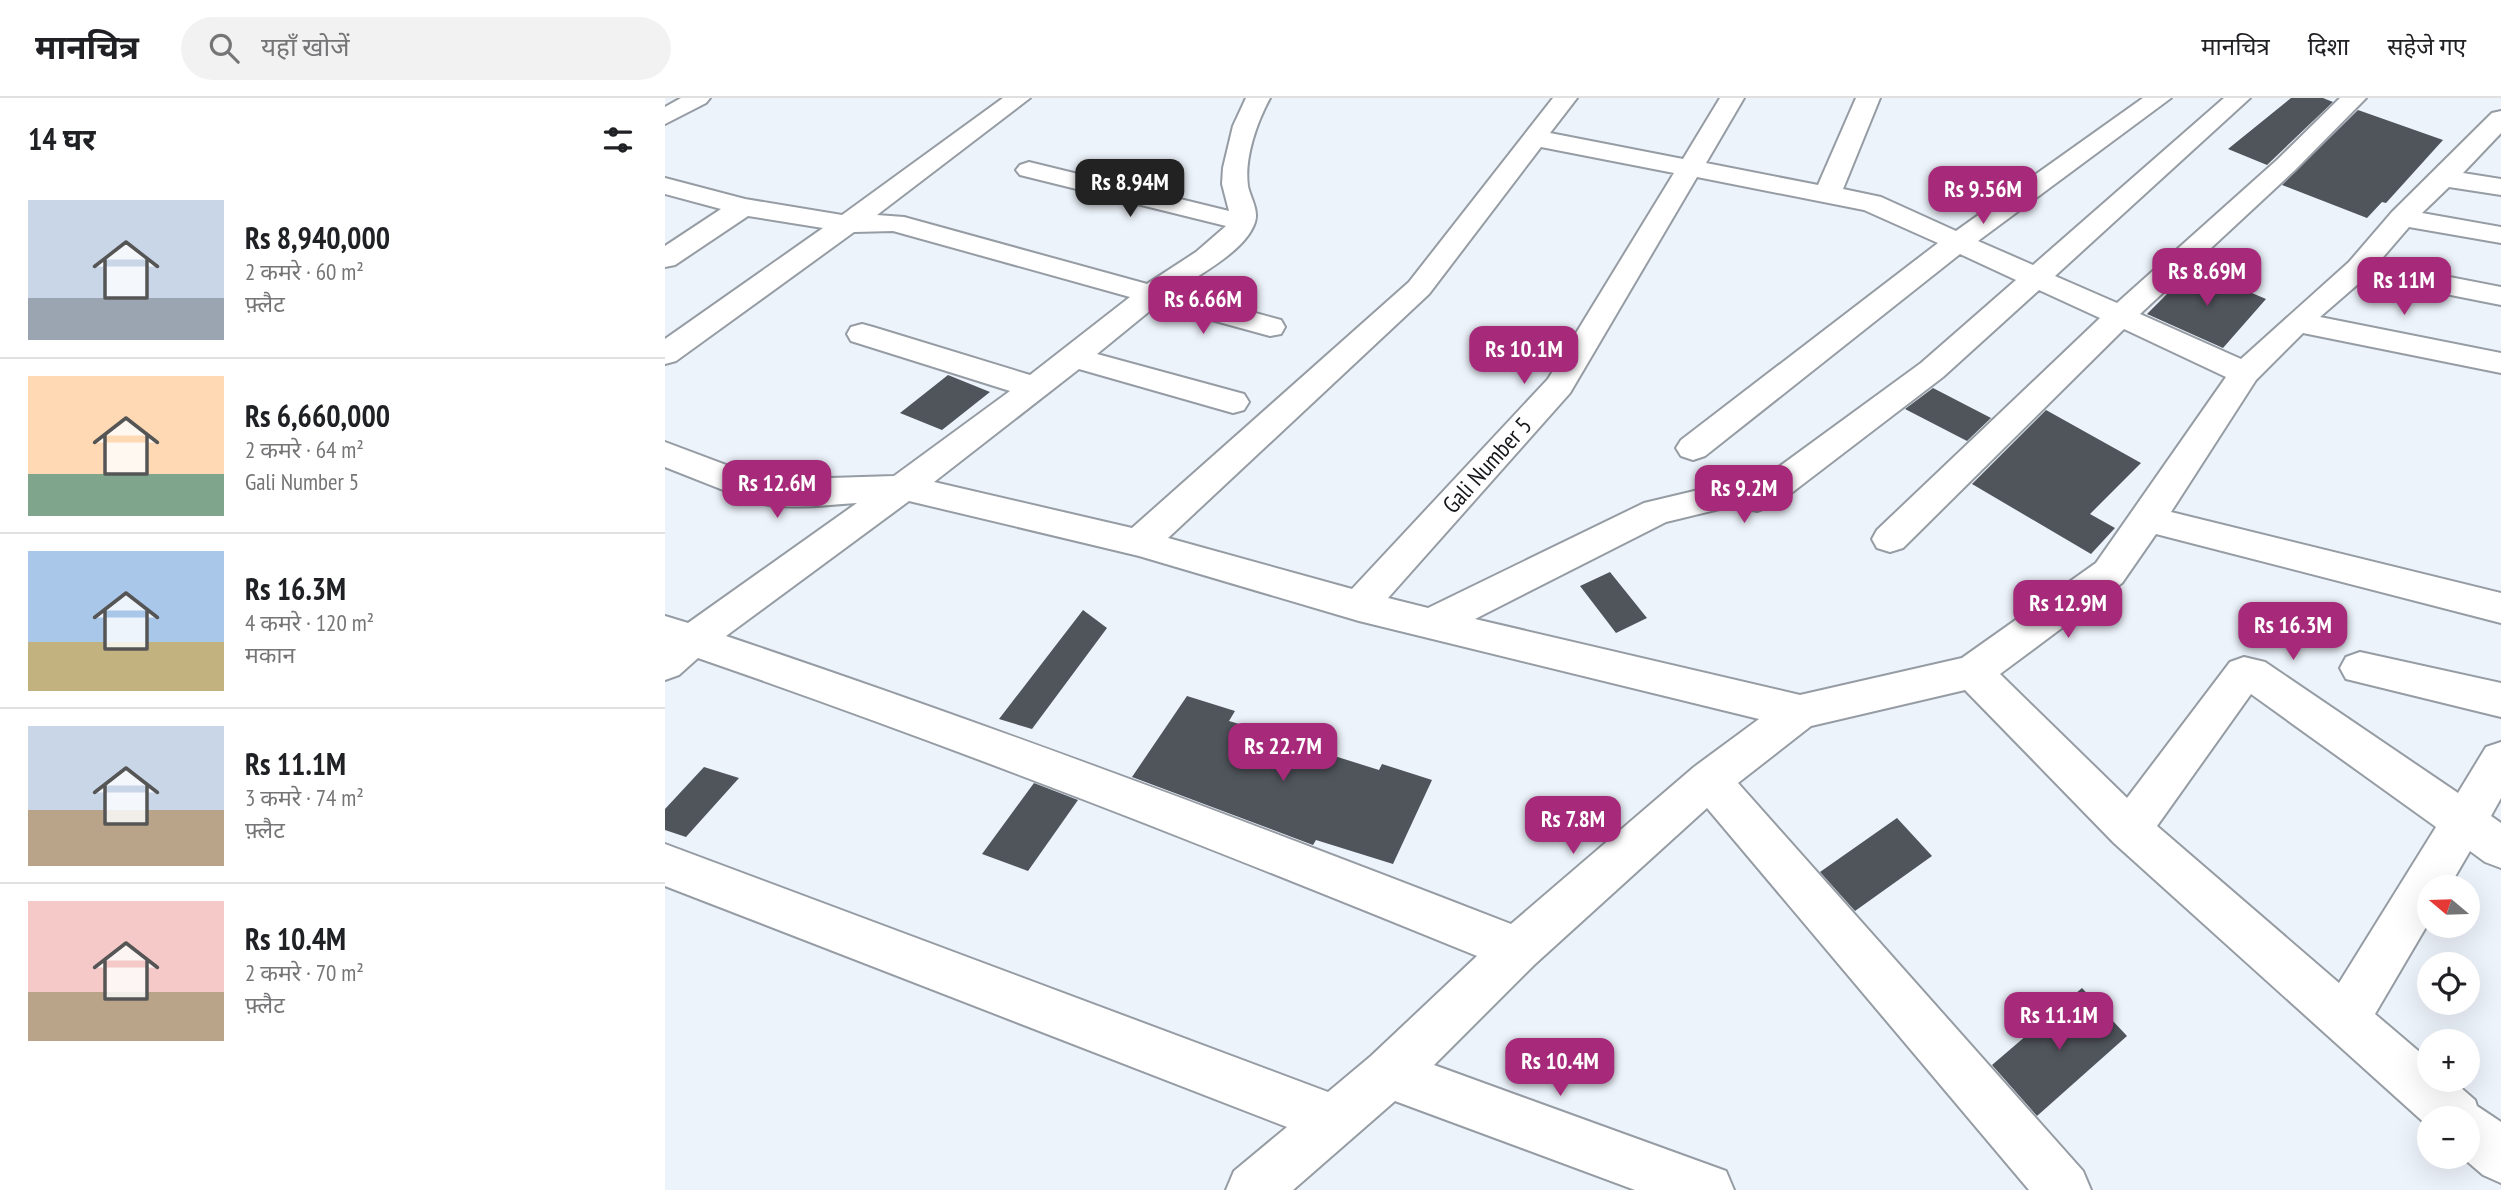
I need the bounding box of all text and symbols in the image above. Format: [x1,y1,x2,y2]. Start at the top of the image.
search box [181,17,671,80]
text: मानचित्र [35,25,139,68]
icon: search [205,29,243,67]
text: यहाँ खोजें [261,30,349,63]
text: मानचित्र [2201,31,2270,62]
text: दिशा [2308,31,2349,62]
text: सहेजे गए [2387,31,2466,62]
text: 14 घर [28,119,96,158]
icon: filters [599,121,637,159]
pin: Rs 8.94M [1058,159,1202,219]
pin: Rs 9.56M [1911,166,2055,226]
text: Rs 8.94M [1091,167,1169,196]
text: Rs 9.56M [1944,174,2022,203]
text: Rs 8,940,000 [245,218,390,257]
icon: home [84,228,168,312]
pin: Rs 8.69M [2135,248,2279,308]
text: Rs 8.69M [2168,256,2246,285]
text: 2 कमरे · 60 m² [245,257,364,286]
pin: Rs 11M [2347,258,2461,317]
text: Rs 11M [2373,265,2435,294]
pin: Rs 6.66M [1131,276,1275,336]
text: Rs 6.66M [1164,284,1242,313]
text: फ़्लैट [245,289,285,318]
pin: Rs 10.1M [1452,327,1596,386]
text: Rs 10.1M [1485,334,1563,363]
text: Rs 6,660,000 [245,396,390,435]
icon: home [84,404,168,488]
street label: Gali Number 5 [1436,410,1538,520]
text: 2 कमरे · 64 m² [245,435,364,464]
pin: Rs 12.6M [705,460,849,520]
pin: Rs 9.2M [1679,466,1809,525]
text: Gali Number 5 [245,467,359,496]
text: Rs 12.6M [738,468,816,497]
text: Rs 9.2M [1711,473,1777,502]
text: Rs 16.3M [245,569,346,608]
icon: home [84,579,168,663]
pin: Rs 12.9M [1996,580,2140,640]
text: Rs 12.9M [2029,588,2107,617]
pin: Rs 16.3M [2221,602,2365,662]
text: 4 कमरे · 120 m² [245,608,374,637]
text: Rs 16.3M [2254,610,2332,639]
text: मकान [245,640,295,669]
pin: Rs 22.7M [1211,724,1355,783]
text: Rs 22.7M [1244,731,1322,760]
text: Rs 11.1M [245,744,346,783]
icon: home [84,754,168,838]
text: 3 कमरे · 74 m² [245,783,364,812]
pin: Rs 7.8M [1508,796,1638,856]
text: Rs 7.8M [1541,804,1605,833]
text: फ़्लैट [245,815,285,844]
north arrow [2417,875,2480,938]
map controls [2417,875,2480,1169]
text: Rs 10.4M [245,919,346,958]
icon: home [84,929,168,1013]
button: locate [2417,952,2480,1015]
text: 2 कमरे · 70 m² [245,958,364,987]
text: फ़्लैट [245,990,285,1019]
pin: Rs 11.1M [1987,992,2131,1052]
text: Rs 11.1M [2020,1000,2098,1029]
button: + [2417,1029,2480,1092]
pin: Rs 10.4M [1488,1038,1632,1098]
text: Rs 10.4M [1521,1046,1599,1075]
button: − [2417,1106,2480,1169]

